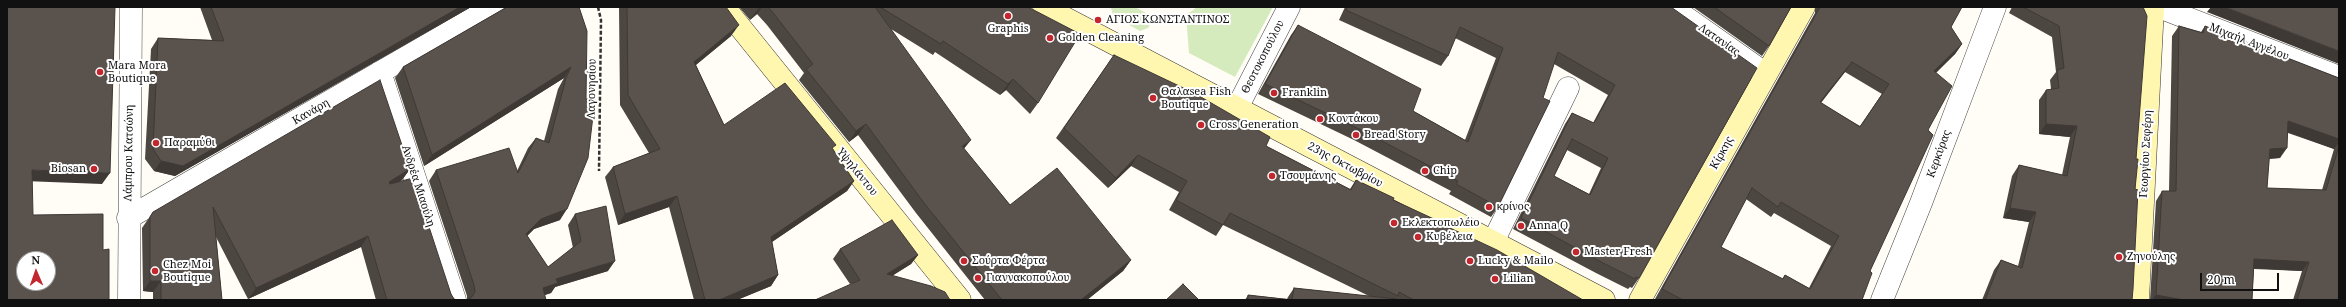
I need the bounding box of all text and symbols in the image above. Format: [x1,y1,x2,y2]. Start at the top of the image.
marker: Graphis [1003,11,1013,21]
place label: ΑΓΙΟΣ ΚΩΝΣΤΑΝΤΙΝΟΣ [1106,13,1229,27]
marker: ΑΓΙΟΣ ΚΩΝΣΤΑΝΤΙΝΟΣ [1093,15,1103,25]
street label: Θεοτοκοπούλου [1239,18,1287,96]
street label: Λατανίας [1696,21,1742,59]
street label: Μιχαήλ Αγγέλου [2207,21,2291,63]
place label: Graphis [987,22,1029,36]
place label: Golden Cleaning [1058,31,1144,45]
marker: Golden Cleaning [1045,33,1055,43]
place label: Mara Mora Boutique [108,59,166,85]
street label: Λαγονησίου [585,59,599,119]
marker: Mara Mora Boutique [95,67,105,77]
place label: Θαλαsea Fish Boutique [1161,85,1231,111]
place label: Franklin [1282,86,1327,100]
marker: Franklin [1269,88,1279,98]
marker: Θαλαsea Fish Boutique [1148,93,1158,103]
street label: Κανάρη [290,96,332,128]
street label: Λάμπρου Κατσώνη [122,104,136,202]
street label: Γεωργίου Σεφέρη [2137,110,2155,198]
place label: Κοντάκου [1328,112,1379,126]
marker: Κοντάκου [1315,114,1325,124]
place label: Cross Generation [1209,118,1299,132]
marker: Cross Generation [1196,120,1206,130]
place label: Bread Story [1364,128,1426,142]
street label: Κερκύρας [1924,128,1954,180]
marker: Bread Story [1351,130,1361,140]
street label: Κίρκης [1708,134,1736,172]
place label: Παραμύθι [164,136,215,150]
marker: Παραμύθι [151,138,161,148]
street label: 23ης Οκτωβρίου [1305,140,1385,190]
street label: Ανδρέα Μιαούλη [399,144,437,228]
street label: Υψηλάντου [834,146,880,198]
place label: Biosan [51,162,86,176]
marker: Biosan [89,164,99,174]
place label: Chip [1433,164,1457,178]
marker: Chip [1420,166,1430,176]
place label: Τσουμάνης [1280,169,1336,183]
marker: Τσουμάνης [1267,171,1277,181]
place label: κρίνος [1497,200,1529,214]
marker: κρίνος [1484,202,1494,212]
place label: Εκλεκτοπωλέιο [1402,216,1480,230]
marker: Εκλεκτοπωλέιο [1389,218,1399,228]
place label: Anna Q [1529,219,1568,233]
marker: Anna Q [1516,221,1526,231]
place label: Κυβέλεια [1426,230,1473,244]
marker: Κυβέλεια [1413,232,1423,242]
place label: Master Fresh [1584,245,1653,259]
marker: Master Fresh [1571,247,1581,257]
place label: Ζηνούλης [2127,250,2175,264]
north arrow [16,251,56,291]
text: N [31,252,40,267]
marker: Ζηνούλης [2114,252,2124,262]
place label: Σούρτα Φέρτα [972,254,1045,268]
place label: Lucky & Mailo [1478,254,1554,268]
marker: Σούρτα Φέρτα [959,256,969,266]
marker: Lucky & Mailo [1465,256,1475,266]
place label: Chez Moi Boutique [163,258,211,284]
scale bar [2202,265,2281,291]
marker: Chez Moi Boutique [150,266,160,276]
place label: Γιαννακοπούλου [986,271,1070,285]
text: 20 m [2207,271,2235,288]
place label: Lilian [1503,272,1534,286]
marker: Γιαννακοπούλου [973,273,983,283]
marker: Lilian [1490,274,1500,284]

